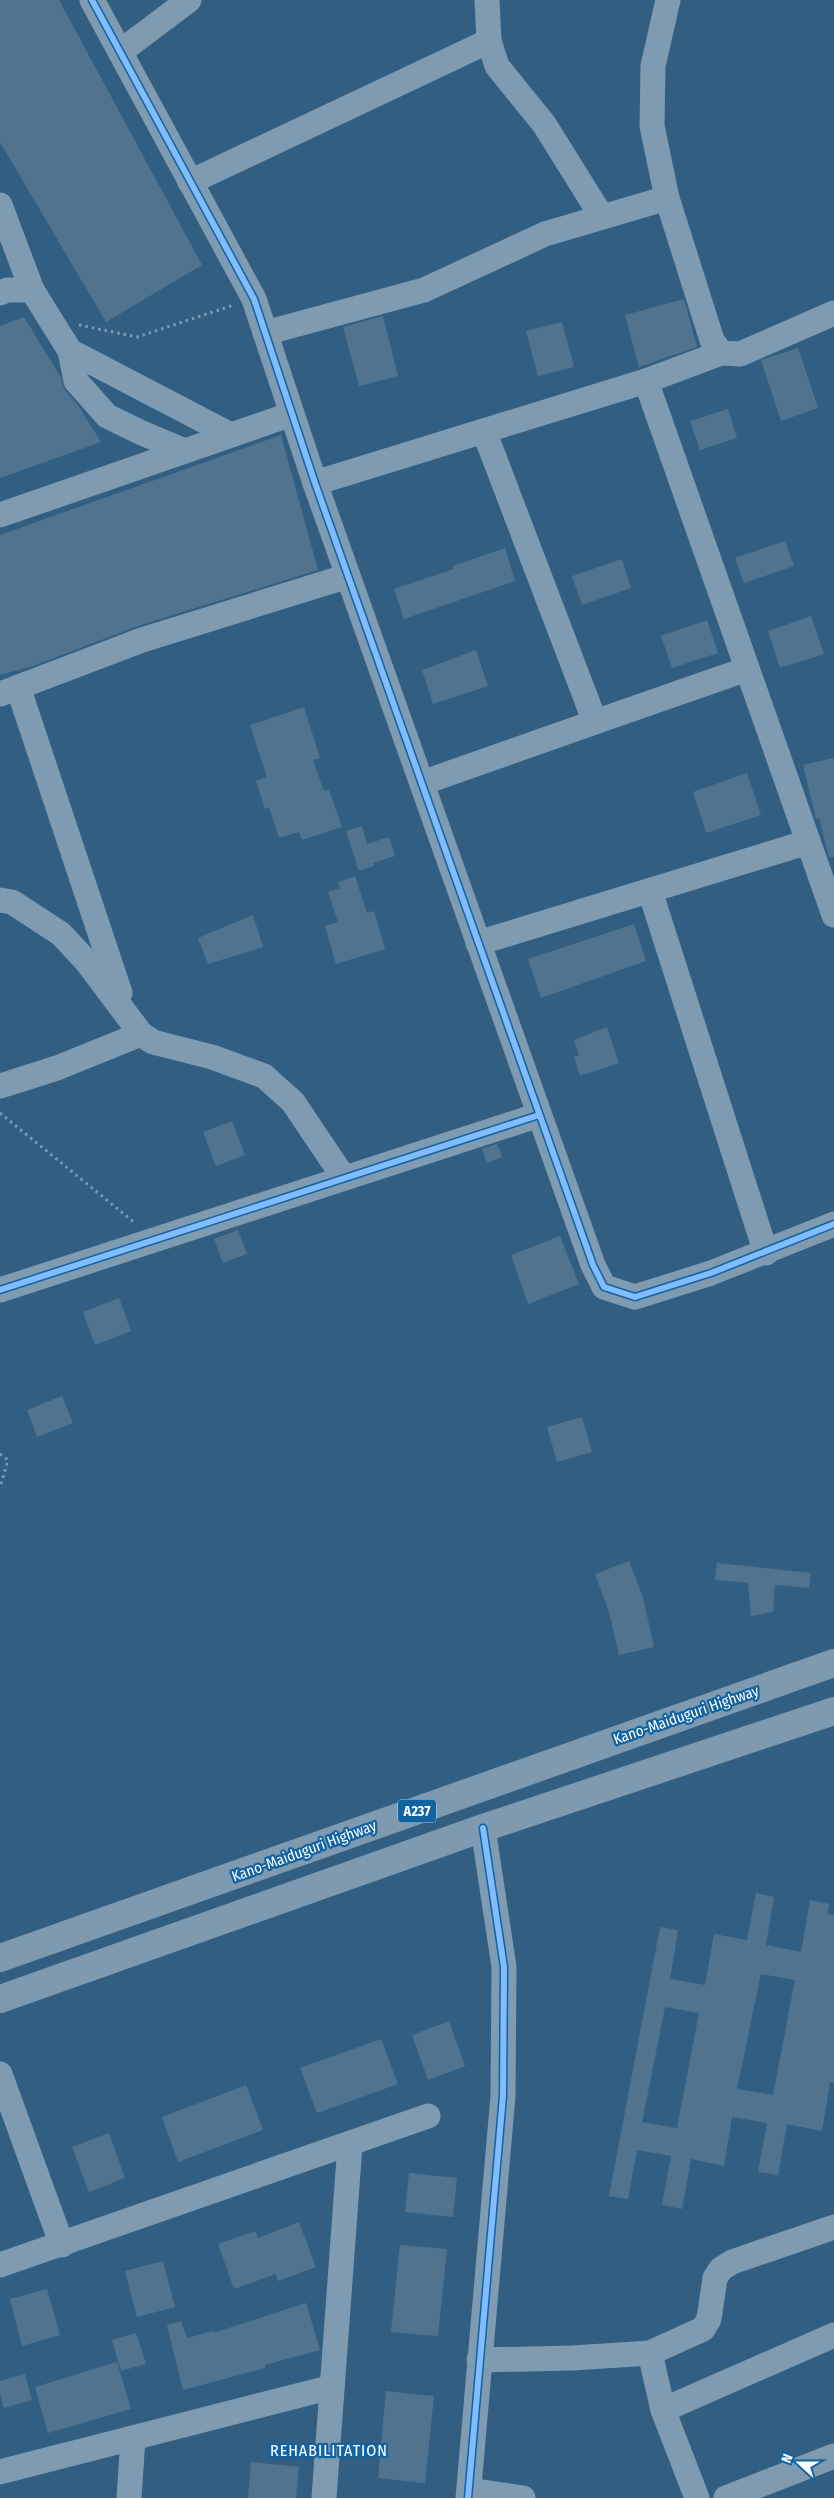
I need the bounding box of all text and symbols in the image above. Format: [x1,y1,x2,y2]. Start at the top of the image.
street label: Kano-Maiduguri Highway [611,1682,761,1748]
road number: A237 [398,1800,436,1822]
street label: Kano-Maiduguri Highway [229,1816,379,1886]
north arrow [774,2438,824,2488]
district label: REHABILITATION [270,2441,388,2460]
text: N [778,2452,797,2465]

